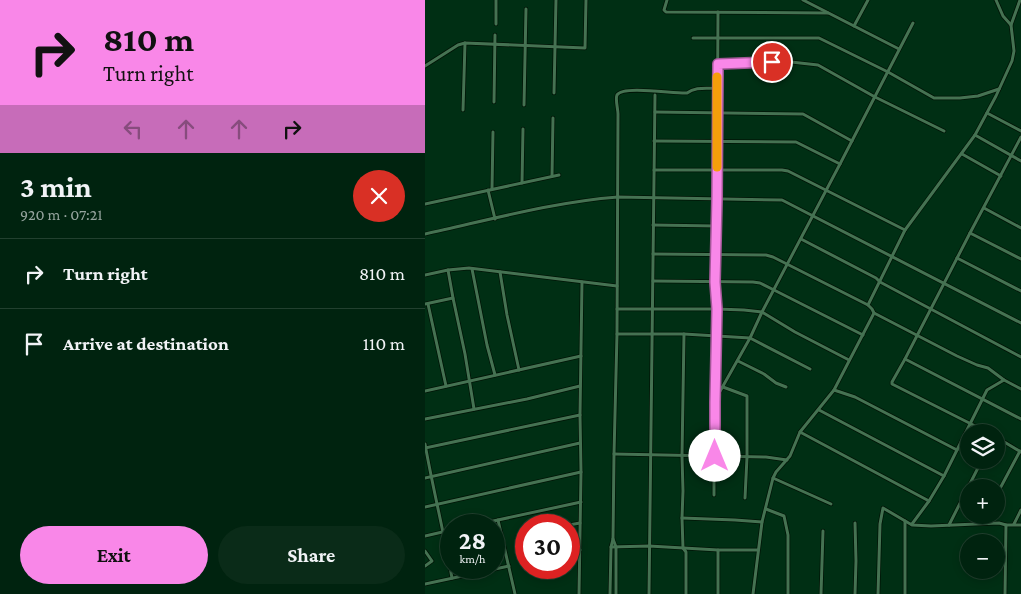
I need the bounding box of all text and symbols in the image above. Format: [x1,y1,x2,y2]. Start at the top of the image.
icon: right [20,20,85,85]
text: 810 m [103,20,194,59]
pin [751,41,793,83]
icon: arrive [758,48,786,76]
text: Turn right [103,61,194,86]
icon: left [119,115,147,143]
icon: ahead [172,115,200,143]
icon: ahead [225,115,253,143]
icon: right [278,115,306,143]
text: 3 min [20,170,92,203]
button: close [353,170,405,222]
text: 920 m · 07:21 [20,206,103,223]
icon: right [20,260,48,288]
text: Turn right [63,263,148,284]
text: 810 m [359,263,405,284]
icon: arrive [20,330,48,358]
text: Arrive at destination [63,333,229,354]
text: 110 m [363,333,405,354]
map controls [960,424,1005,579]
button: layers [960,424,1005,469]
position arrow [688,429,740,481]
button: + [960,479,1005,524]
speed limit sign: 30 [515,514,580,579]
button: Exit [20,526,208,584]
button: Share [218,526,405,584]
text: 28 [459,527,486,554]
button: − [960,534,1005,579]
text: km/h [460,552,485,566]

